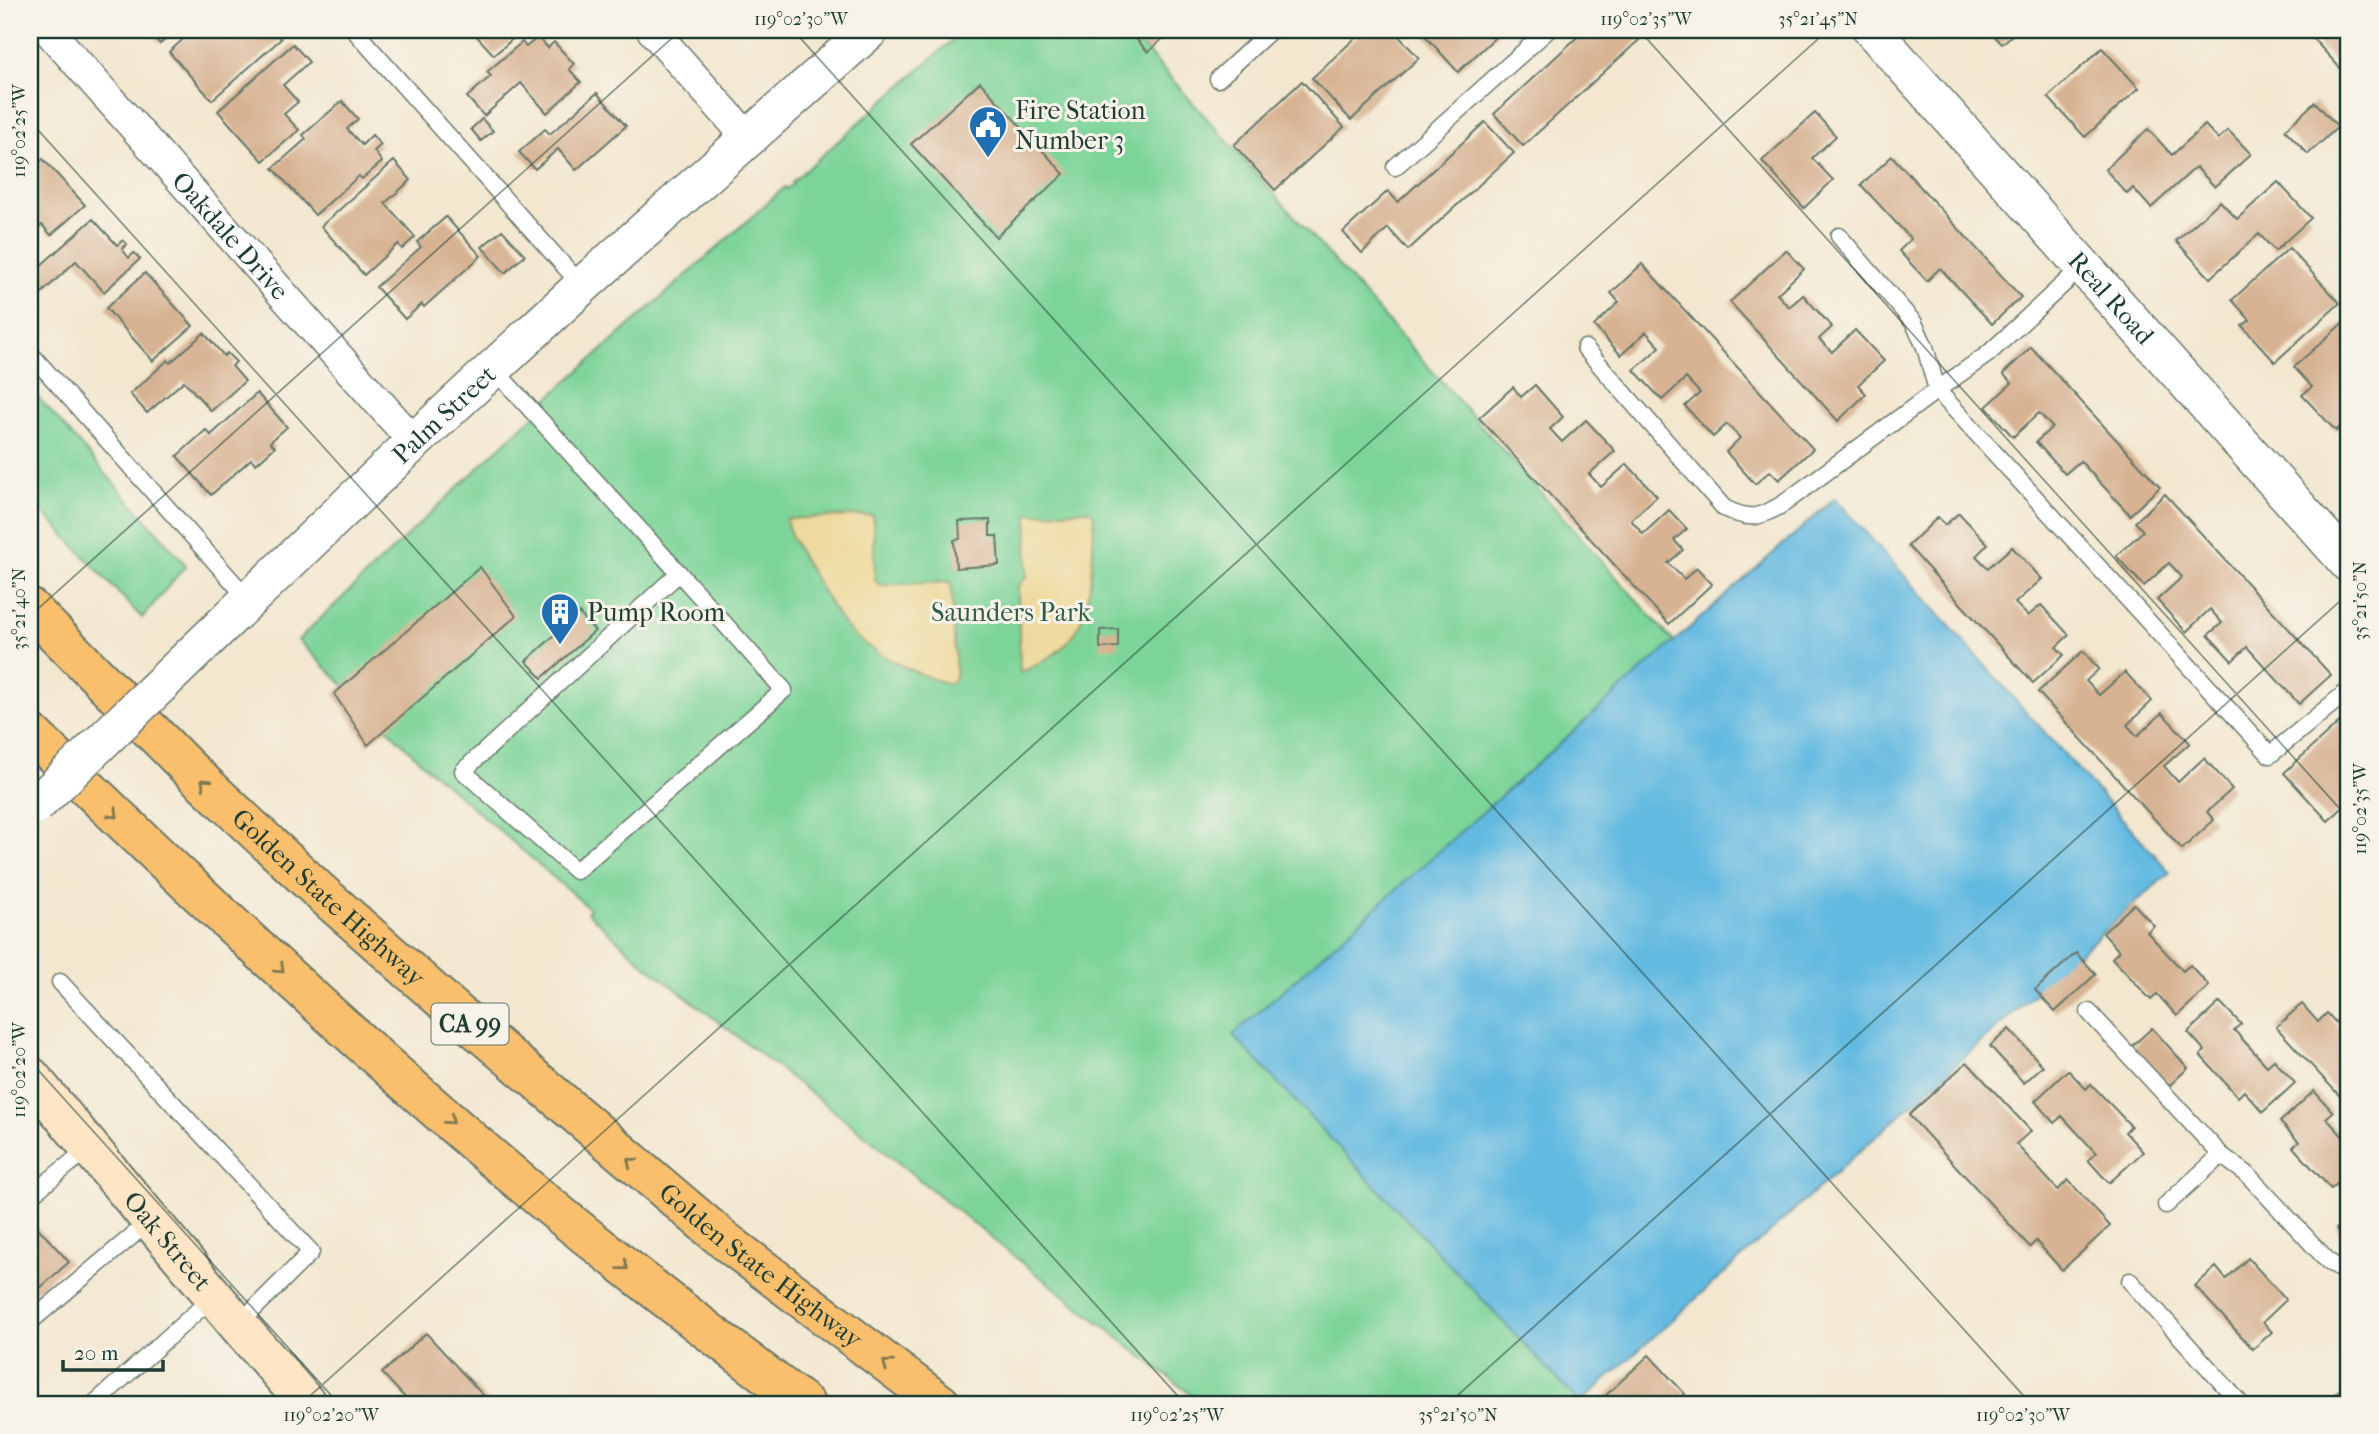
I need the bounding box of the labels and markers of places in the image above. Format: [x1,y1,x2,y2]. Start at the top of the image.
place label: Fire Station Number 3 [1015,95,1146,156]
public building icon: Fire Station Number 3 [967,104,1009,159]
building icon: Pump Room [539,591,581,646]
place label: Pump Room [587,597,725,628]

